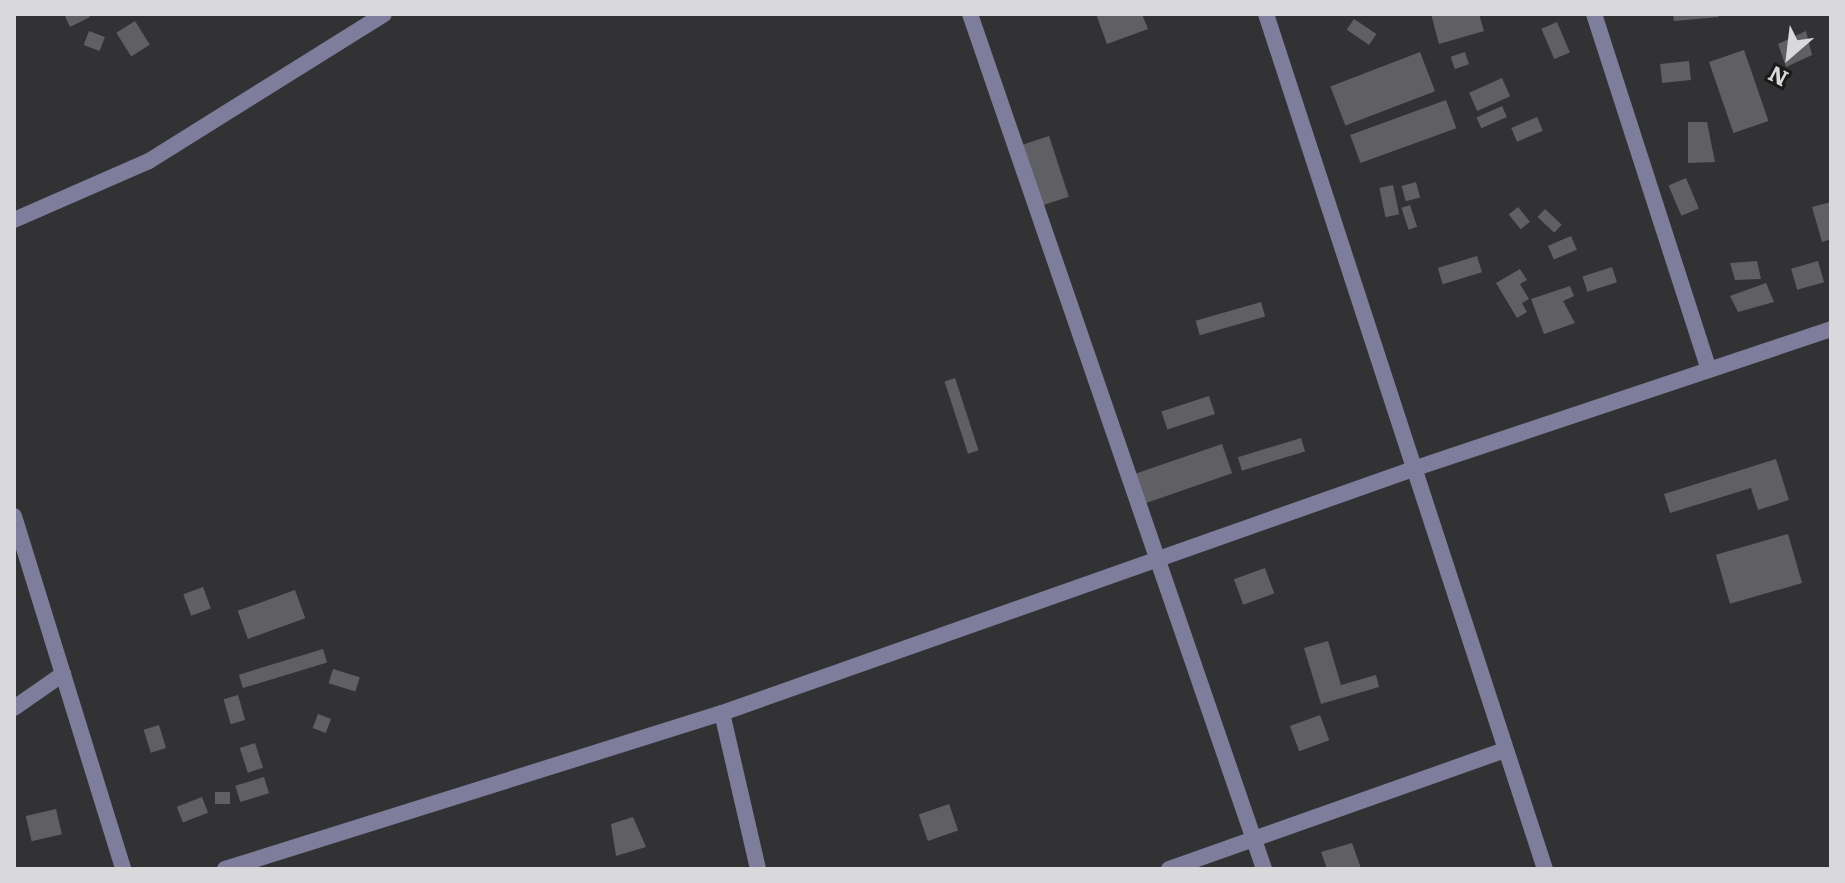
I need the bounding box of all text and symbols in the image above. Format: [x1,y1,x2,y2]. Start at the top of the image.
north arrow [1749,16,1829,96]
text: N [1762,59,1793,97]

